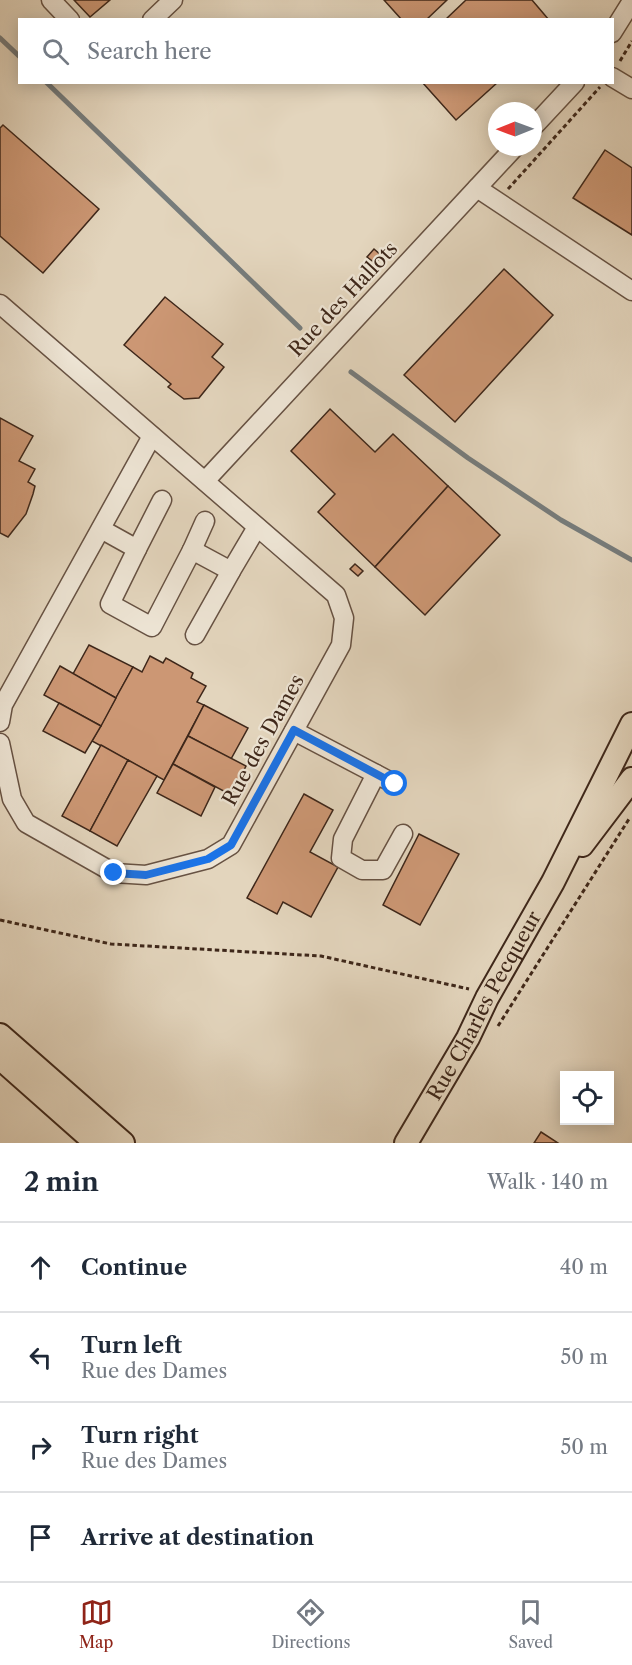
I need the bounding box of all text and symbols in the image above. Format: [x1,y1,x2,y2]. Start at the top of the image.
search box [18,18,614,84]
icon: search [39,35,72,68]
text: Search here [87,38,212,65]
north arrow [488,102,542,156]
street label: Rue des Hallots [284,237,402,361]
street label: Rue des Dames [217,670,309,810]
route start [381,770,407,796]
route end [100,859,126,885]
street label: Rue Charles Pecqueur [422,906,546,1105]
map controls [560,1071,614,1125]
button: locate [560,1071,614,1125]
text: 2 min [24,1166,99,1198]
text: Walk · 140 m [487,1170,608,1194]
icon: ahead [24,1251,57,1284]
text: Continue [81,1254,187,1281]
text: 40 m [560,1255,608,1279]
text: Turn left [81,1332,182,1359]
icon: left [24,1341,57,1374]
text: 50 m [561,1345,608,1369]
text: Rue des Dames [81,1359,227,1383]
text: Turn right [81,1422,199,1449]
icon: right [24,1431,57,1464]
text: 50 m [561,1435,608,1459]
text: Rue des Dames [81,1449,227,1473]
icon: arrive [24,1521,57,1554]
text: Arrive at destination [81,1524,314,1551]
tab: Map [79,1596,113,1652]
tab: Directions [271,1596,350,1652]
tab: Saved [509,1596,553,1652]

